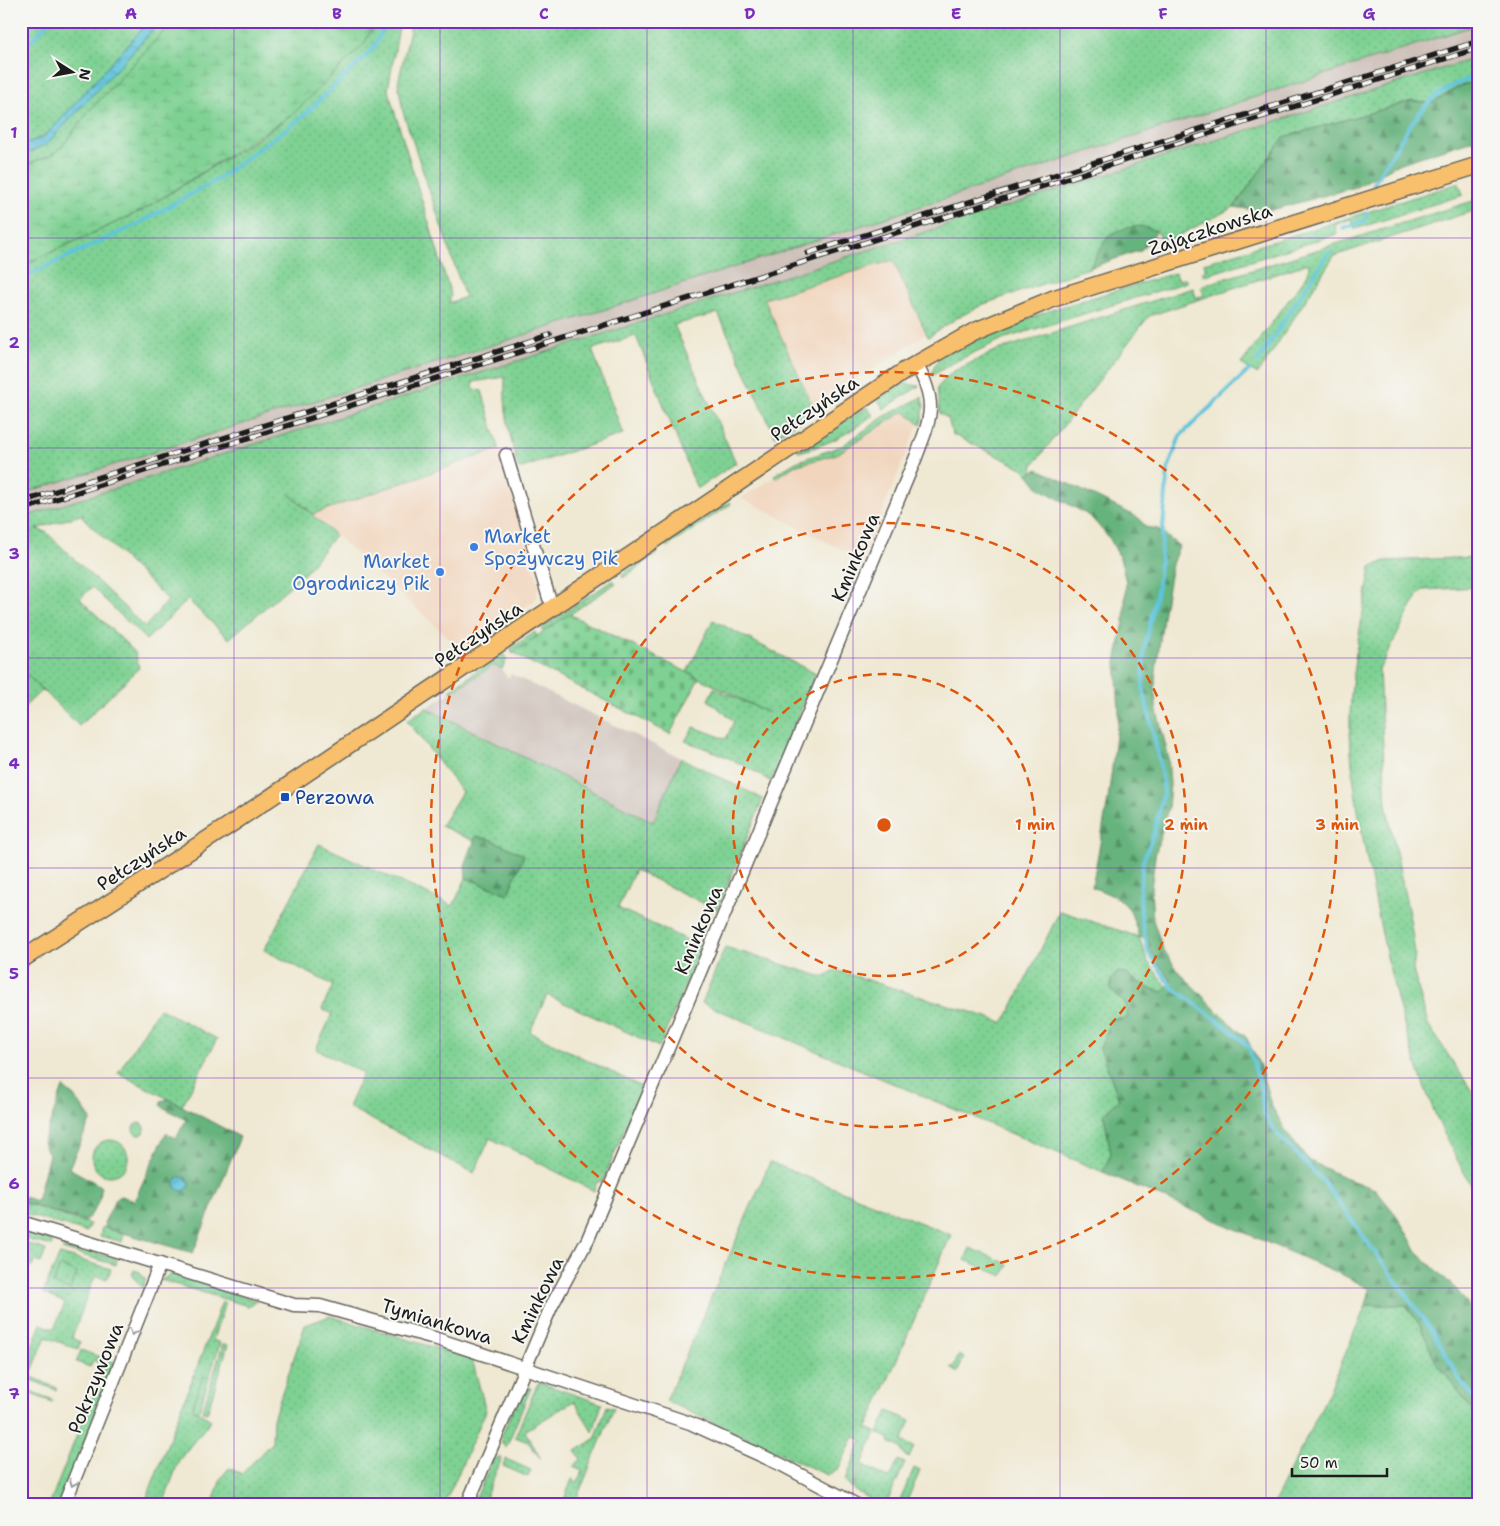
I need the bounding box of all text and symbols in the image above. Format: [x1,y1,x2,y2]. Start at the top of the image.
text: A [125,3,137,24]
text: B [332,3,342,24]
text: C [539,3,549,24]
text: D [744,3,756,24]
text: E [951,3,961,24]
text: F [1158,3,1168,24]
text: G [1363,3,1376,24]
north arrow [48,48,98,98]
text: N [75,67,95,82]
text: 1 [10,122,18,143]
street label: Zajączkowska [1145,198,1275,261]
text: 2 [8,332,20,353]
street label: Pełczyńska [765,370,863,447]
street label: Kminkowa [826,509,885,605]
place label: Market Spożywczy Pik [484,524,619,571]
marker: Market Spożywczy Pik [468,541,480,553]
text: 3 [8,543,20,564]
place label: Market Ogrodniczy Pik [292,549,430,596]
marker: Market Ogrodniczy Pik [434,566,446,578]
street label: Pełczyńska [429,596,527,673]
text: 4 [8,753,20,774]
place label: Perzowa [295,785,374,810]
marker: Perzowa [279,791,291,803]
text: 1 min [1015,815,1055,835]
text: 2 min [1164,815,1208,835]
text: 3 min [1315,815,1359,835]
centre of rings [875,816,893,834]
street label: Pełczyńska [92,820,191,897]
street label: Kminkowa [669,882,728,978]
text: 5 [9,963,19,984]
text: 6 [8,1173,20,1194]
street label: Kminkowa [506,1252,569,1348]
street label: Tymiankowa [378,1293,496,1350]
street label: Pokrzywowa [62,1319,129,1438]
one-way arrow [129,1327,140,1336]
text: 7 [8,1383,20,1404]
scale bar [1292,1446,1388,1478]
text: 50 m [1300,1453,1338,1473]
one-way arrow [69,1478,79,1487]

